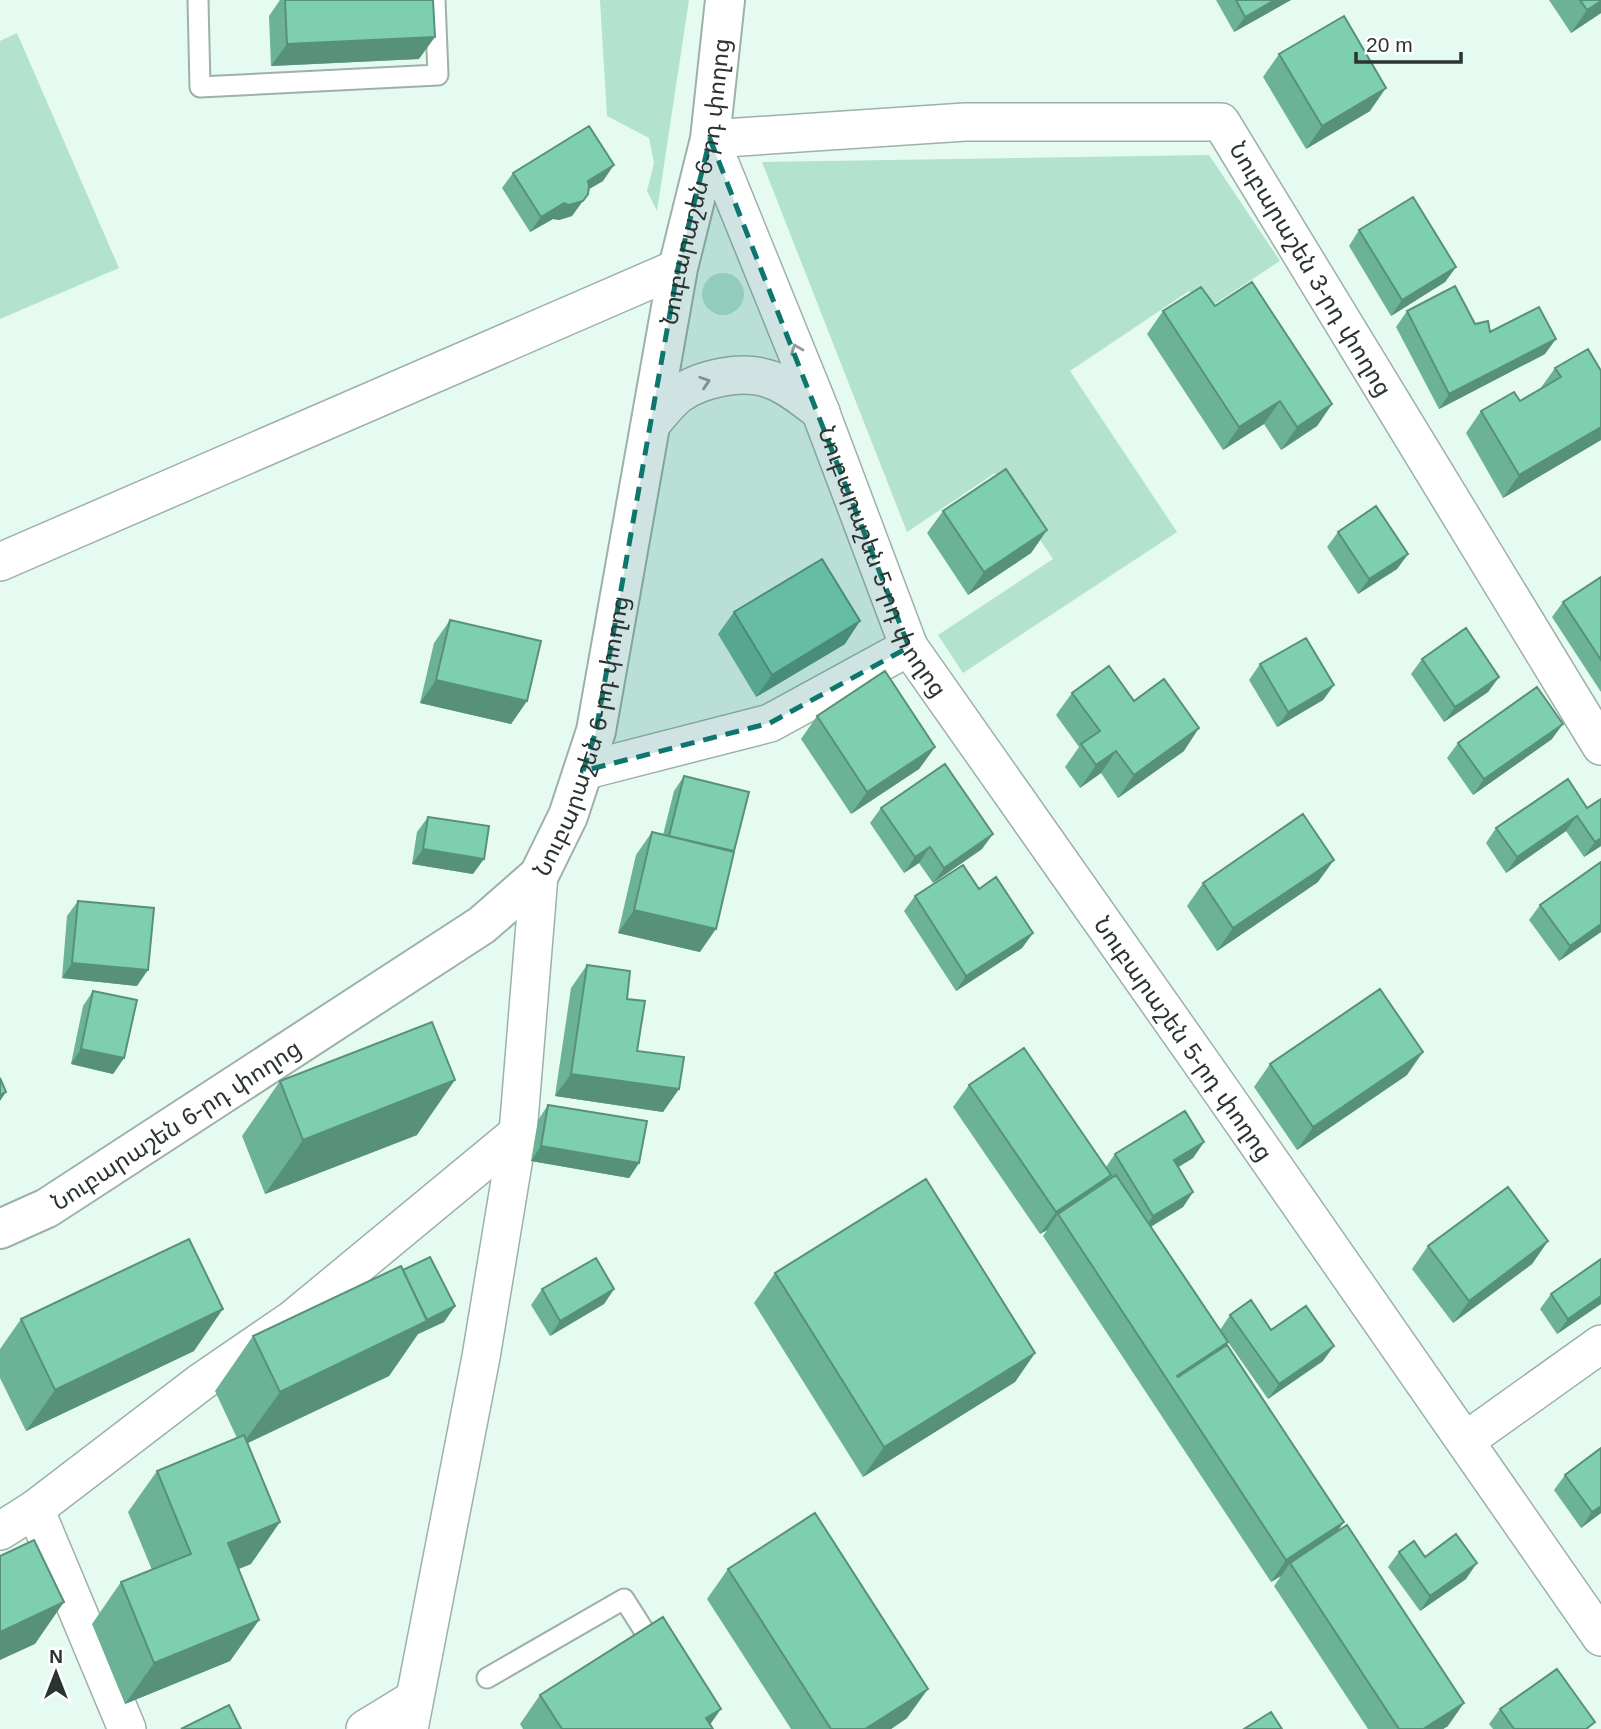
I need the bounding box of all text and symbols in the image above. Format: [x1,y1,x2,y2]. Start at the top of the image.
scale bar [1356,21,1461,65]
text: 20 m [1366,33,1413,56]
street label: Նուբարաշեն 6-րդ փողոց [655,37,735,327]
street label: Նուբարաշեն 3-րդ փողոց [1223,137,1398,402]
one-way arrow [790,343,804,355]
one-way arrow [698,376,710,390]
street label: Նուբարաշեն 5-րդ փողոց [814,423,953,702]
street label: Նուբարաշեն 6-րդ փողոց [527,593,634,880]
street label: Նուբարաշեն 5-րդ փողոց [1089,911,1279,1166]
street label: Նուբարաշեն 6-րդ փողոց [46,1033,306,1215]
north arrow [21,1638,91,1708]
text: N [49,1646,63,1667]

